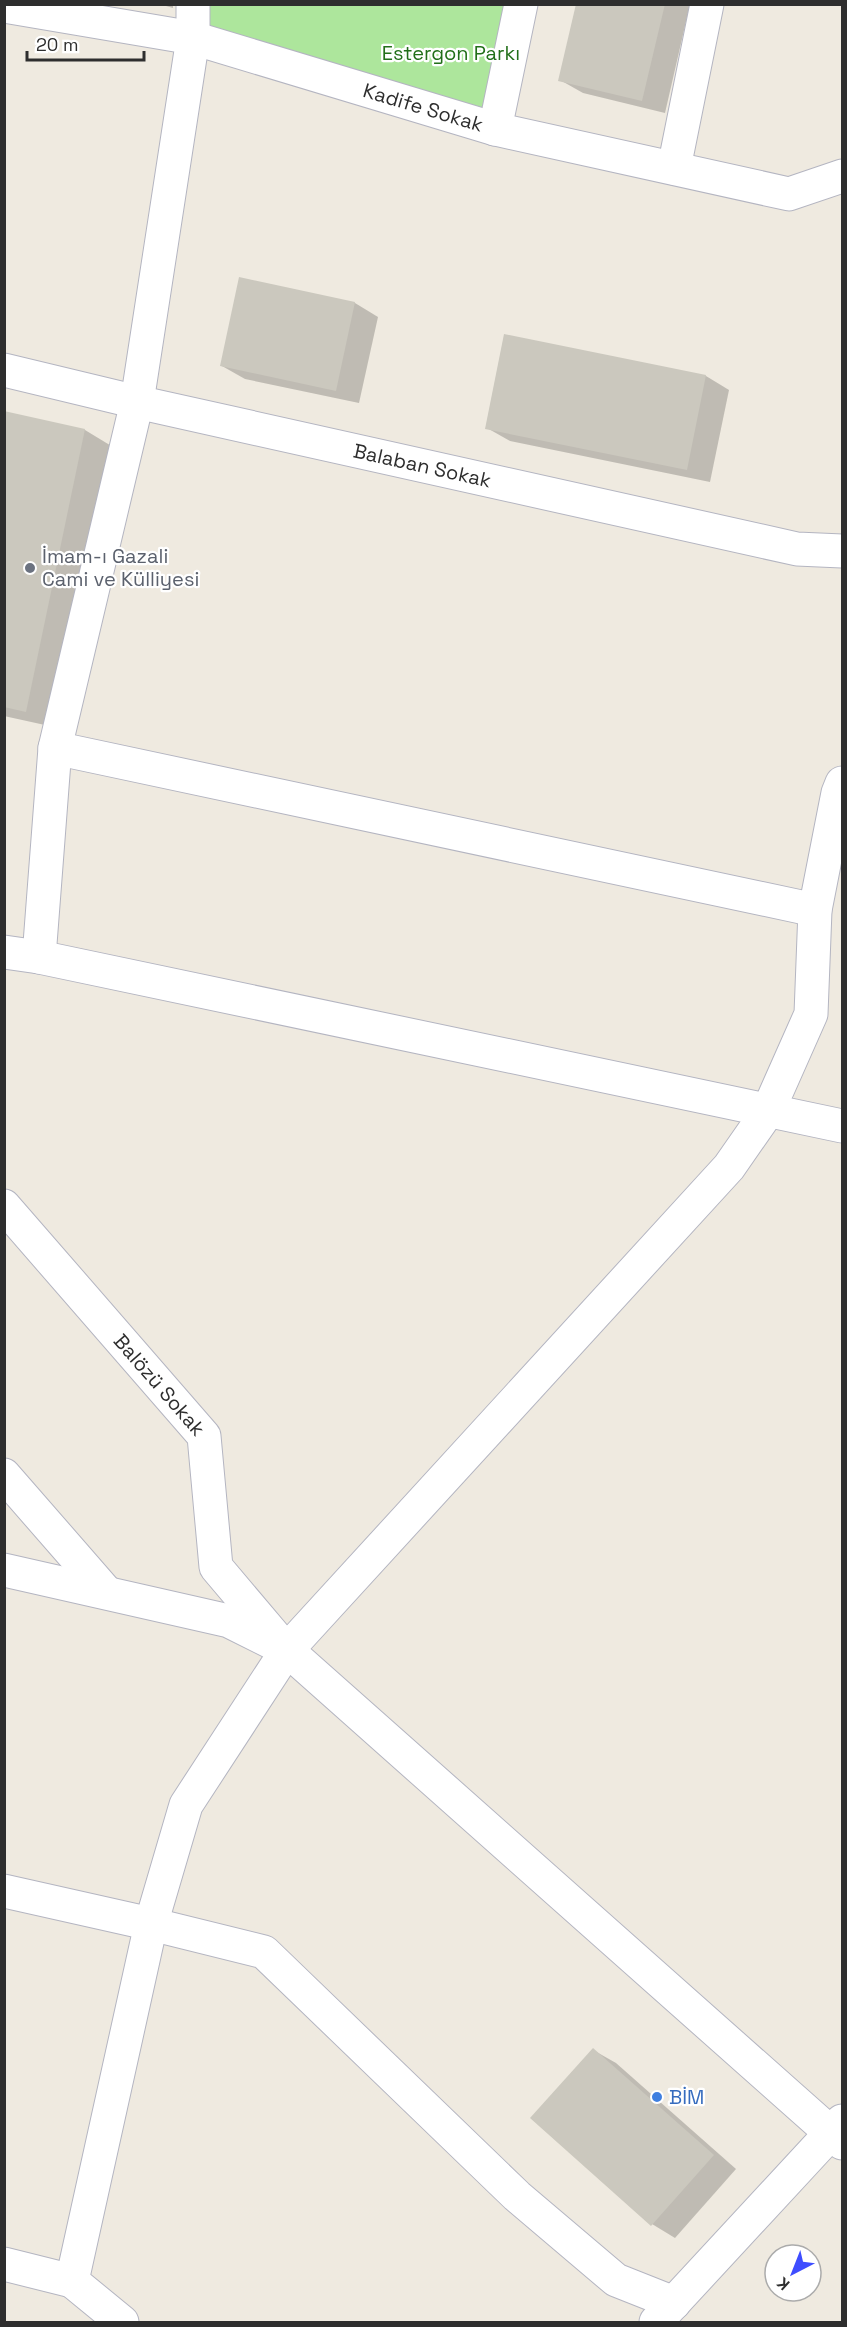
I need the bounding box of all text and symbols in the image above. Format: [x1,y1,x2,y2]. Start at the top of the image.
scale bar [27,24,144,62]
text: 20 m [36,33,79,56]
park label: Estergon Parkı [382,40,520,66]
street label: Kadife Sokak [360,77,486,138]
street label: Balaban Sokak [351,438,494,494]
place label: İmam-ı Gazali Cami ve Külliyesi [42,543,199,592]
marker: İmam-ı Gazali Cami ve Külliyesi [23,561,37,575]
street label: Balözü Sokak [108,1328,211,1441]
place label: BİM [669,2084,704,2110]
marker: BİM [650,2090,664,2104]
north arrow [763,2243,823,2303]
text: K [773,2273,794,2295]

